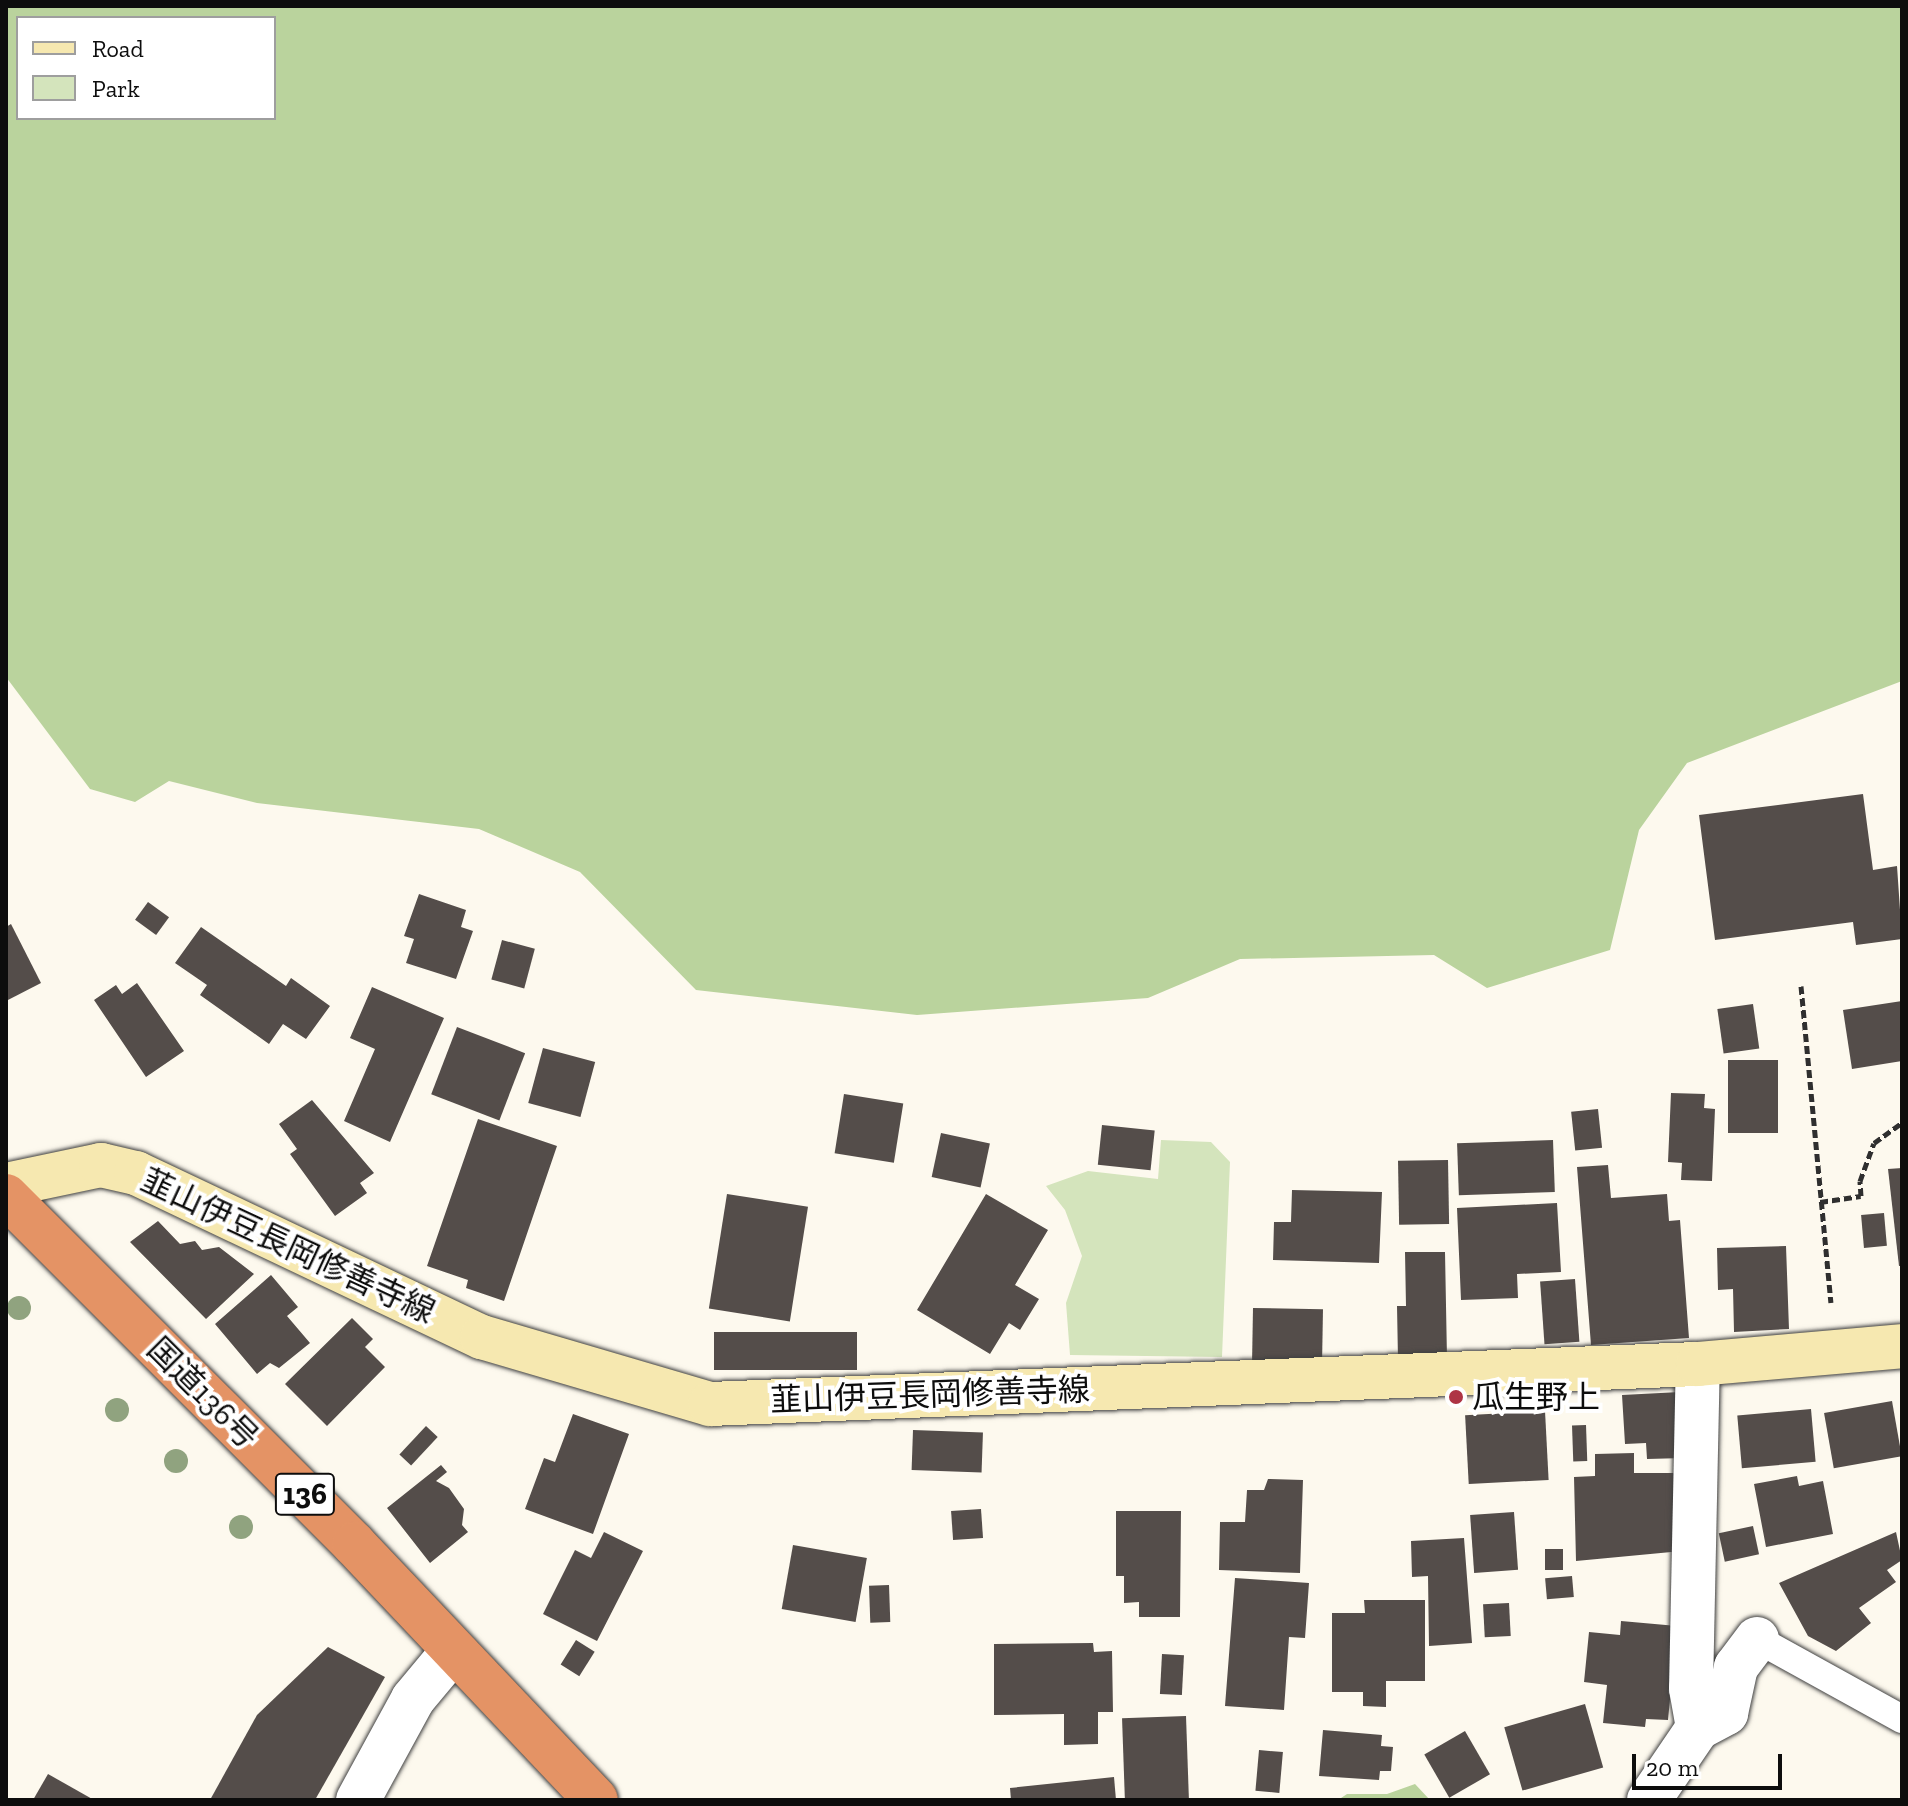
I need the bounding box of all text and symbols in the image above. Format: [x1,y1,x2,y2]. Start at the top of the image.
legend [16,16,276,120]
text: Road [92,34,144,63]
text: Park [92,74,140,103]
street label: 韮山伊豆長岡修善寺線 [135,1161,441,1331]
street label: 国道136号 [140,1330,266,1456]
street label: 韮山伊豆長岡修善寺線 [769,1370,1091,1420]
place label: 瓜生野上 [1472,1378,1600,1416]
marker: 瓜生野上 [1447,1388,1465,1406]
road number: 136 [273,1468,337,1520]
scale bar [1636,1738,1786,1788]
text: 20 m [1646,1753,1698,1782]

